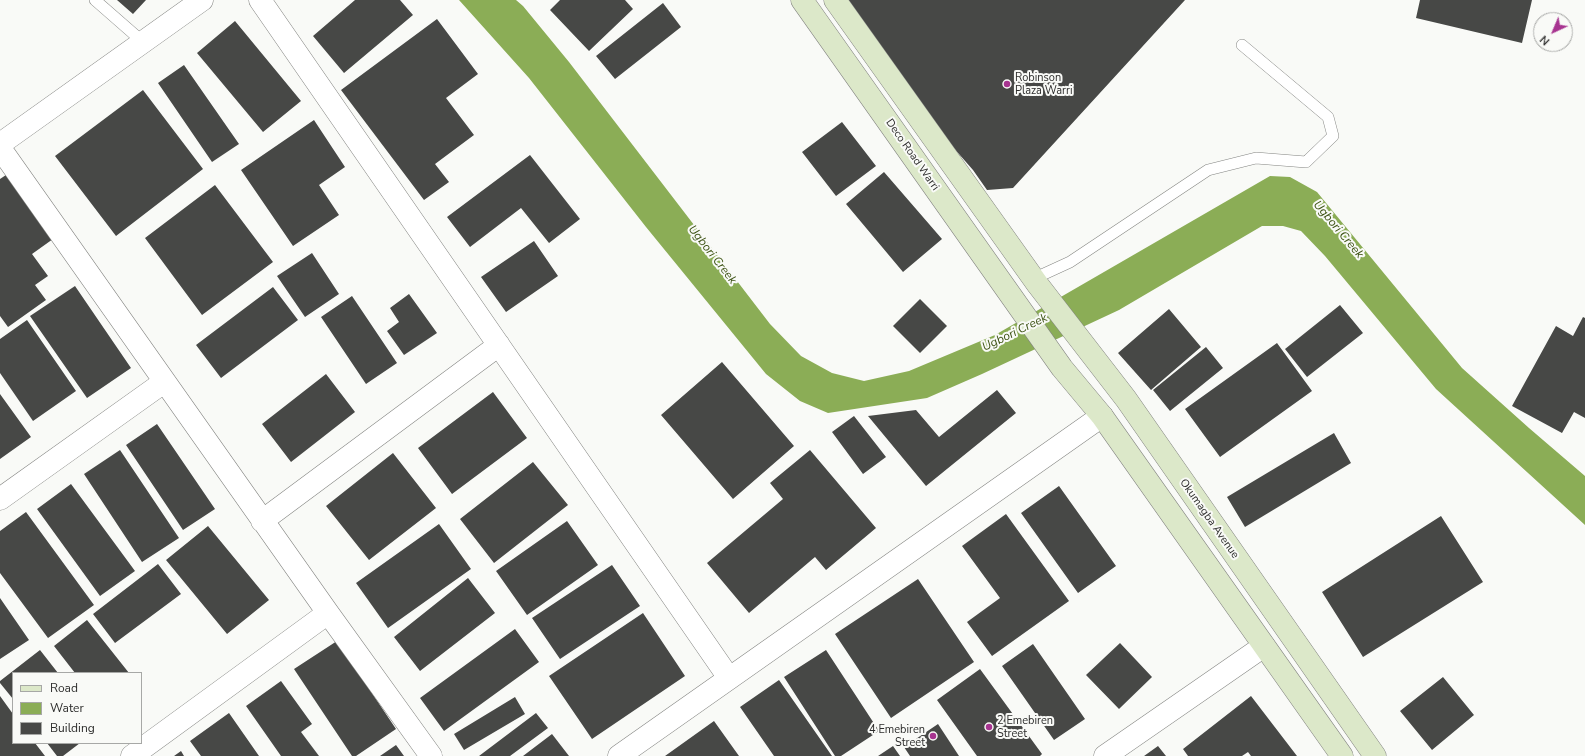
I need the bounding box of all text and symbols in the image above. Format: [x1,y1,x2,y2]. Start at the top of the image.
north arrow [1533,12,1573,52]
text: N [1537,32,1553,49]
place label: Robinson Plaza Warri [1015,71,1072,97]
marker: Robinson Plaza Warri [1002,79,1012,89]
street label: Deco Road Warri [882,117,942,193]
water label: Ugbori Creek [1310,198,1366,262]
water label: Ugbori Creek [685,223,739,287]
water label: Ugbori Creek [980,311,1050,355]
street label: Okumagba Avenue [1177,477,1241,561]
legend [12,672,142,744]
text: Road [50,680,78,696]
text: Water [50,700,84,716]
place label: 2 Emebiren Street [997,714,1053,740]
text: Building [50,720,95,736]
marker: 2 Emebiren Street [984,722,994,732]
place label: 4 Emebiren Street [869,723,925,749]
marker: 4 Emebiren Street [928,731,938,741]

